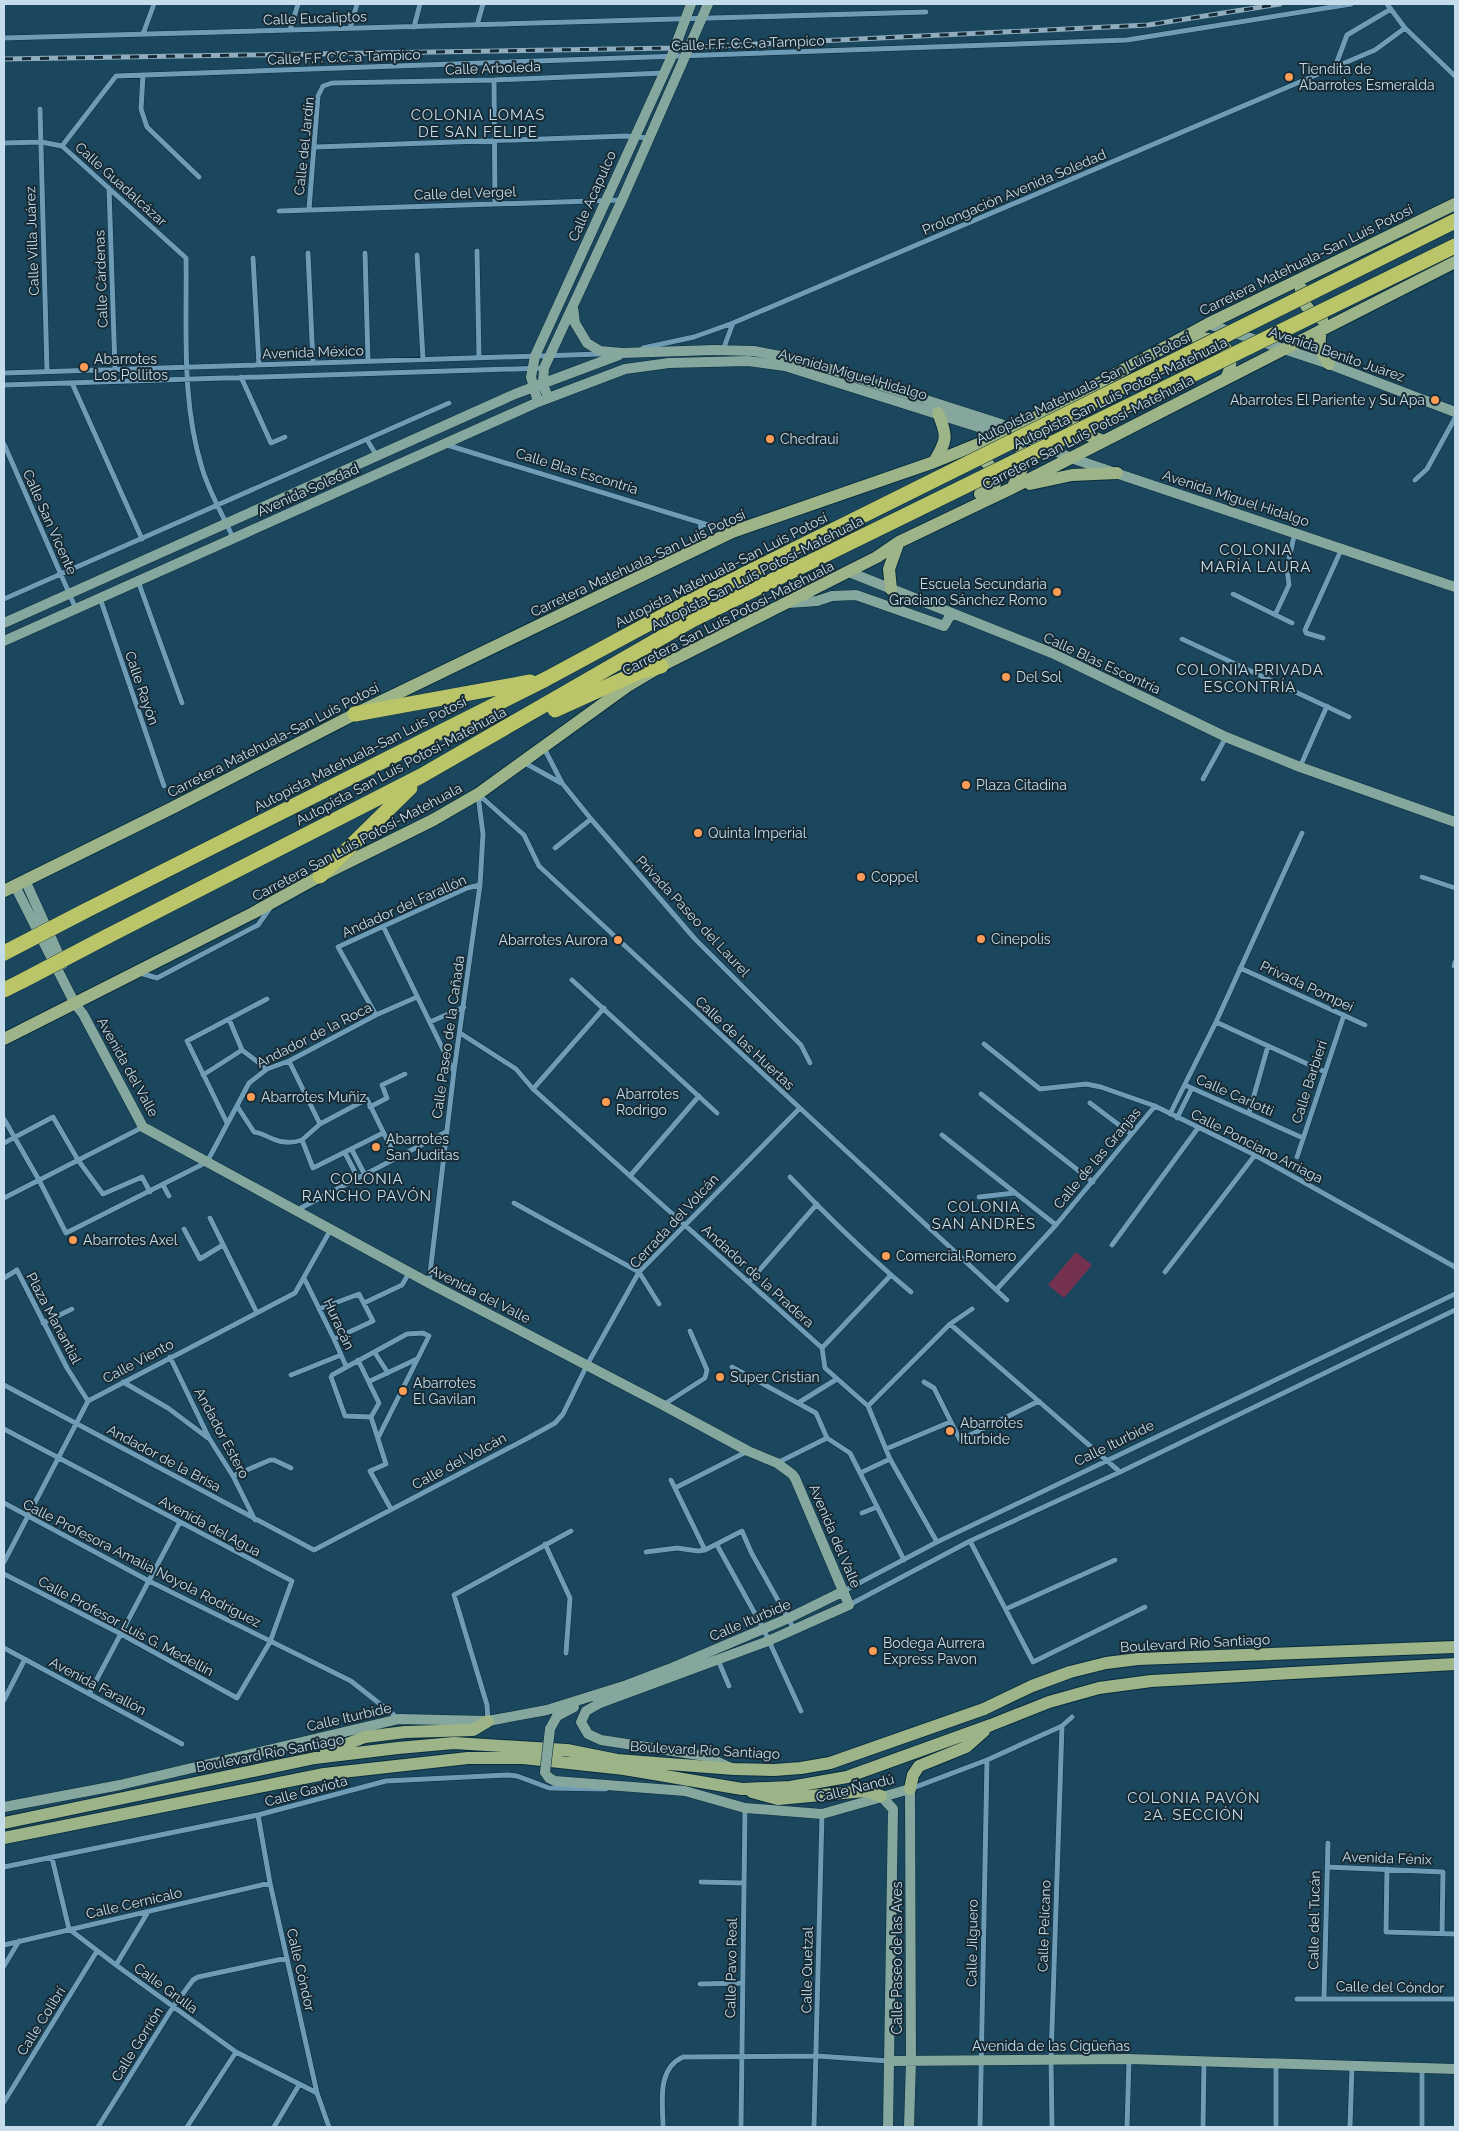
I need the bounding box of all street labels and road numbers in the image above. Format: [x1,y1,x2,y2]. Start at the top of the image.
street label: Calle Eucaliptos [263,8,367,28]
street label: Calle F.F. C.C. a Tampico [671,32,825,54]
street label: Calle F.F. C.C. a Tampico [267,46,421,68]
street label: Calle Arboleda [445,58,541,78]
street label: Calle del Jardín [291,96,317,196]
street label: Calle Guadalcázar [72,139,170,229]
street label: Prolongación Avenida Soledad [920,146,1108,238]
street label: Calle Acapulco [565,148,619,244]
street label: Calle del Vergel [414,183,517,203]
street label: Calle Villa Juárez [22,186,42,296]
street label: Carretera Matehuala-San Luis Potosí [1197,201,1416,319]
street label: Calle Cárdenas [91,229,111,328]
street label: Avenida Benito Juárez [1267,323,1407,385]
street label: Autopista Matehuala-San Luis Potosí [973,329,1193,447]
street label: Autopista San Luis Potosí-Matehuala [1010,334,1230,452]
street label: Avenida México [262,342,364,362]
street label: Avenida Miguel Hidalgo [777,345,929,403]
street label: Carretera San Luis Potosí-Matehuala [980,372,1196,492]
street label: Calle Blas Escontría [514,445,640,497]
street label: Avenida Soledad [255,460,361,520]
street label: Calle San Vicente [20,467,80,577]
street label: Avenida Miguel Hidalgo [1161,467,1311,529]
street label: Carretera Matehuala-San Luis Potosí [528,506,749,620]
street label: Autopista Matehuala-San Luis Potosí [612,509,831,631]
street label: Autopista San Luis Potosí-Matehuala [648,512,866,634]
street label: Carretera San Luis Potosí-Matehuala [620,558,836,678]
street label: Calle Blas Escontría [1041,629,1163,697]
street label: Calle Rayón [122,649,162,727]
street label: Carretera Matehuala-San Luis Potosí [165,679,382,800]
street label: Autopista Matehuala-San Luis Potosí [251,693,470,815]
street label: Autopista San Luis Potosí-Matehuala [293,704,509,828]
street label: Carretera San Luis Potosí-Matehuala [249,780,465,904]
street label: Privada Paseo del Laurel [633,852,753,980]
street label: Andador del Farallón [339,871,469,941]
street label: Calle Paseo de la Cañada [429,954,467,1120]
street label: Privada Pompei [1258,957,1356,1015]
street label: Calle de las Huertas [692,993,798,1093]
street label: Andador de la Roca [254,999,374,1071]
street label: Avenida del Valle [94,1014,162,1120]
street label: Calle Barbieri [1288,1038,1330,1126]
street label: Calle Carlotti [1194,1071,1276,1119]
street label: Calle de las Granjas [1050,1104,1144,1212]
street label: Calle Ponciano Arriaga [1188,1106,1326,1186]
street label: Cerrada del Volcán [626,1171,722,1271]
street label: Andador de la Pradera [699,1221,817,1331]
street label: Avenida del Valle [427,1262,533,1326]
street label: Plaza Manantial [23,1270,85,1367]
street label: Huracán [320,1296,358,1352]
street label: Calle Viento [100,1336,176,1386]
street label: Andador Estero [191,1385,253,1481]
street label: Calle Iturbide [1072,1417,1156,1469]
street label: Andador de la Brisa [104,1421,224,1495]
street label: Calle del Volcán [409,1429,509,1493]
street label: Avenida del Valle [806,1482,864,1590]
street label: Avenida del Agua [156,1492,264,1560]
street label: Calle Profesora Amalia Noyola Rodríguez [20,1496,264,1630]
street label: Calle Profesor Luis G. Medellín [36,1573,216,1679]
street label: Calle Iturbide [707,1596,793,1644]
street label: Boulevard Río Santiago [1120,1631,1270,1655]
street label: Avenida Farallón [47,1654,149,1718]
street label: Calle Iturbide [305,1699,393,1735]
street label: Boulevard Río Santiago [195,1731,345,1775]
street label: Boulevard Río Santiago [630,1738,780,1762]
street label: Calle Ñandú [814,1770,896,1805]
street label: Calle Gaviota [263,1772,349,1810]
street label: Avenida Fénix [1342,1848,1432,1868]
street label: Calle del Tucán [1305,1870,1323,1970]
street label: Calle Pelícano [1034,1880,1054,1972]
street label: Calle Paseo de las Aves [889,1881,905,2034]
street label: Calle Cernícalo [84,1884,184,1922]
street label: Calle Jilguero [963,1899,981,1987]
street label: Calle Pavo Real [722,1918,740,2018]
street label: Calle Quetzal [798,1926,816,2013]
street label: Calle Cóndor [284,1927,318,2013]
street label: Calle Grulla [131,1959,201,2017]
street label: Calle del Cóndor [1336,1978,1444,1996]
street label: Calle Colibrí [14,1983,69,2058]
street label: Calle Gorrión [108,2004,166,2084]
street label: Avenida de las Cigüeñas [972,2038,1130,2054]

